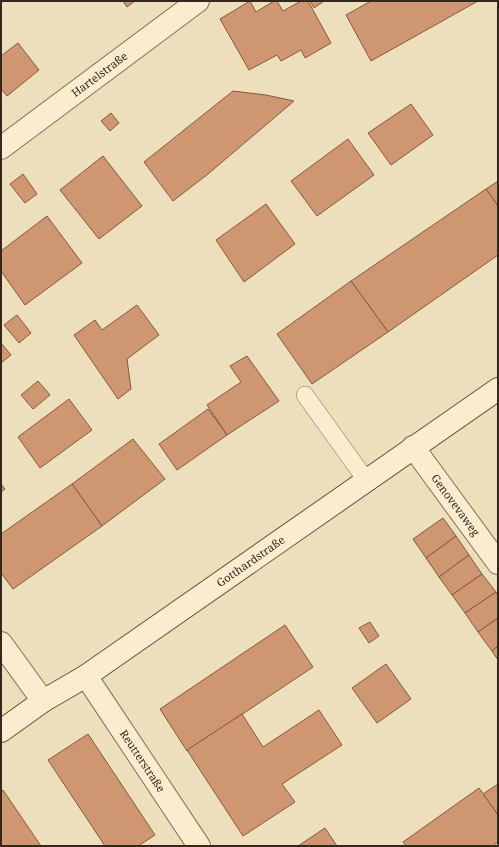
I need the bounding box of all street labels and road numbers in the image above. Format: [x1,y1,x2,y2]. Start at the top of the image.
street label: Hartelstraße [68,48,130,100]
street label: Genovevaweg [428,471,484,539]
street label: Gotthardstraße [213,532,288,590]
street label: Reutterstraße [117,727,169,795]

